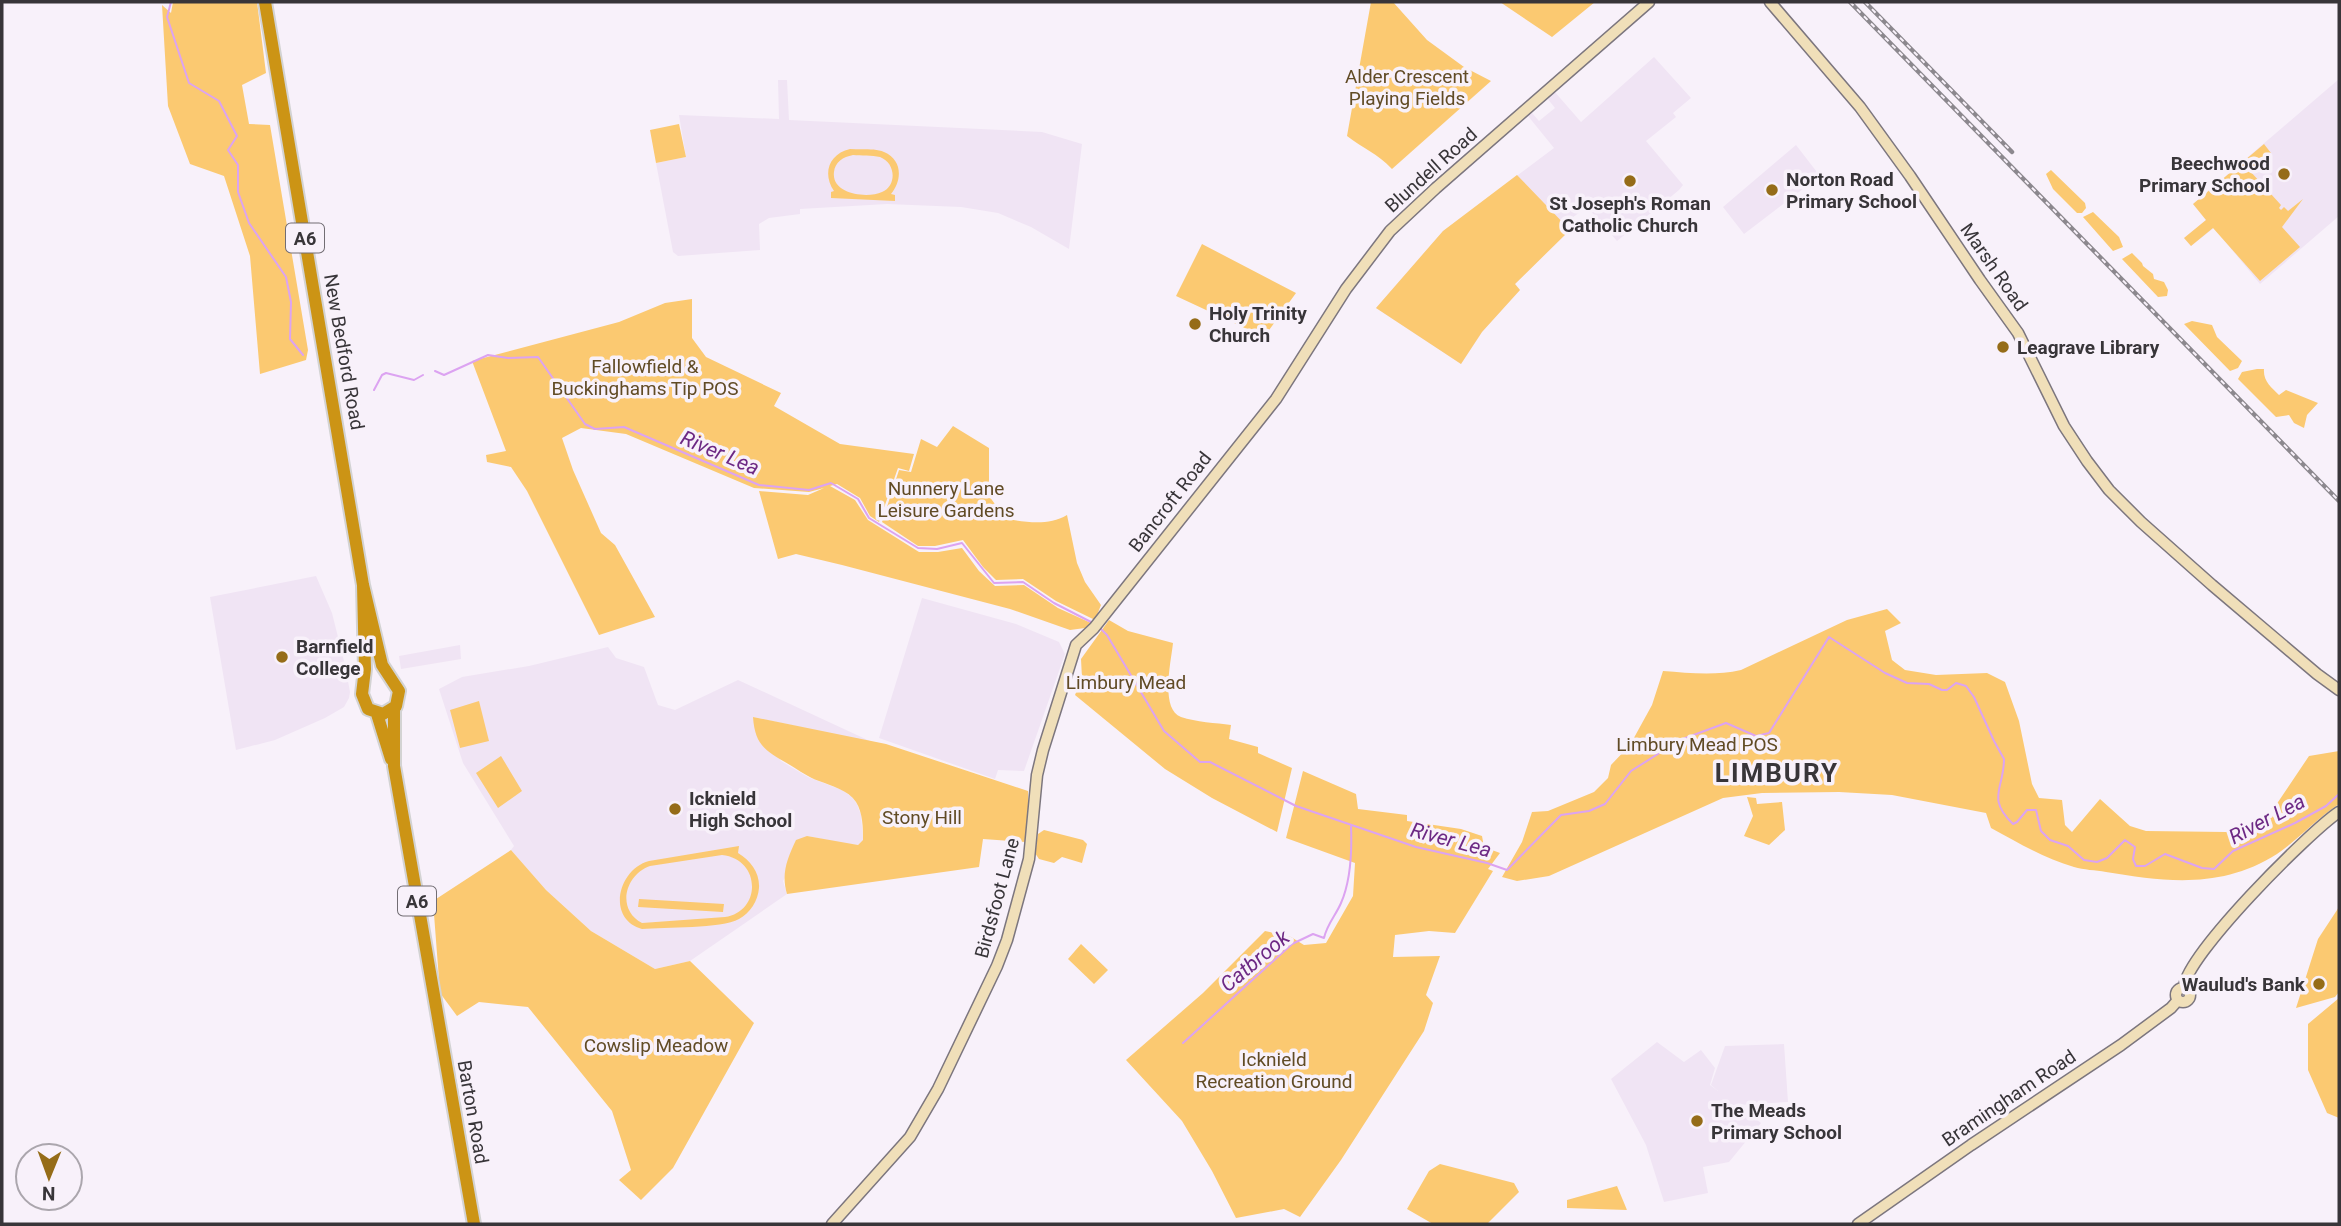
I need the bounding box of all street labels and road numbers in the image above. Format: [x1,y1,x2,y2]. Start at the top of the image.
street label: Blundell Road [1380,123,1482,217]
street label: Marsh Road [1955,219,2033,315]
road number: A6 [286,224,324,252]
street label: New Bedford Road [319,272,369,432]
street label: Bancroft Road [1124,447,1216,557]
street label: Birdsfoot Lane [970,835,1024,961]
road number: A6 [398,887,436,916]
street label: Bramingham Road [1938,1045,2080,1151]
street label: Barton Road [453,1058,493,1166]

